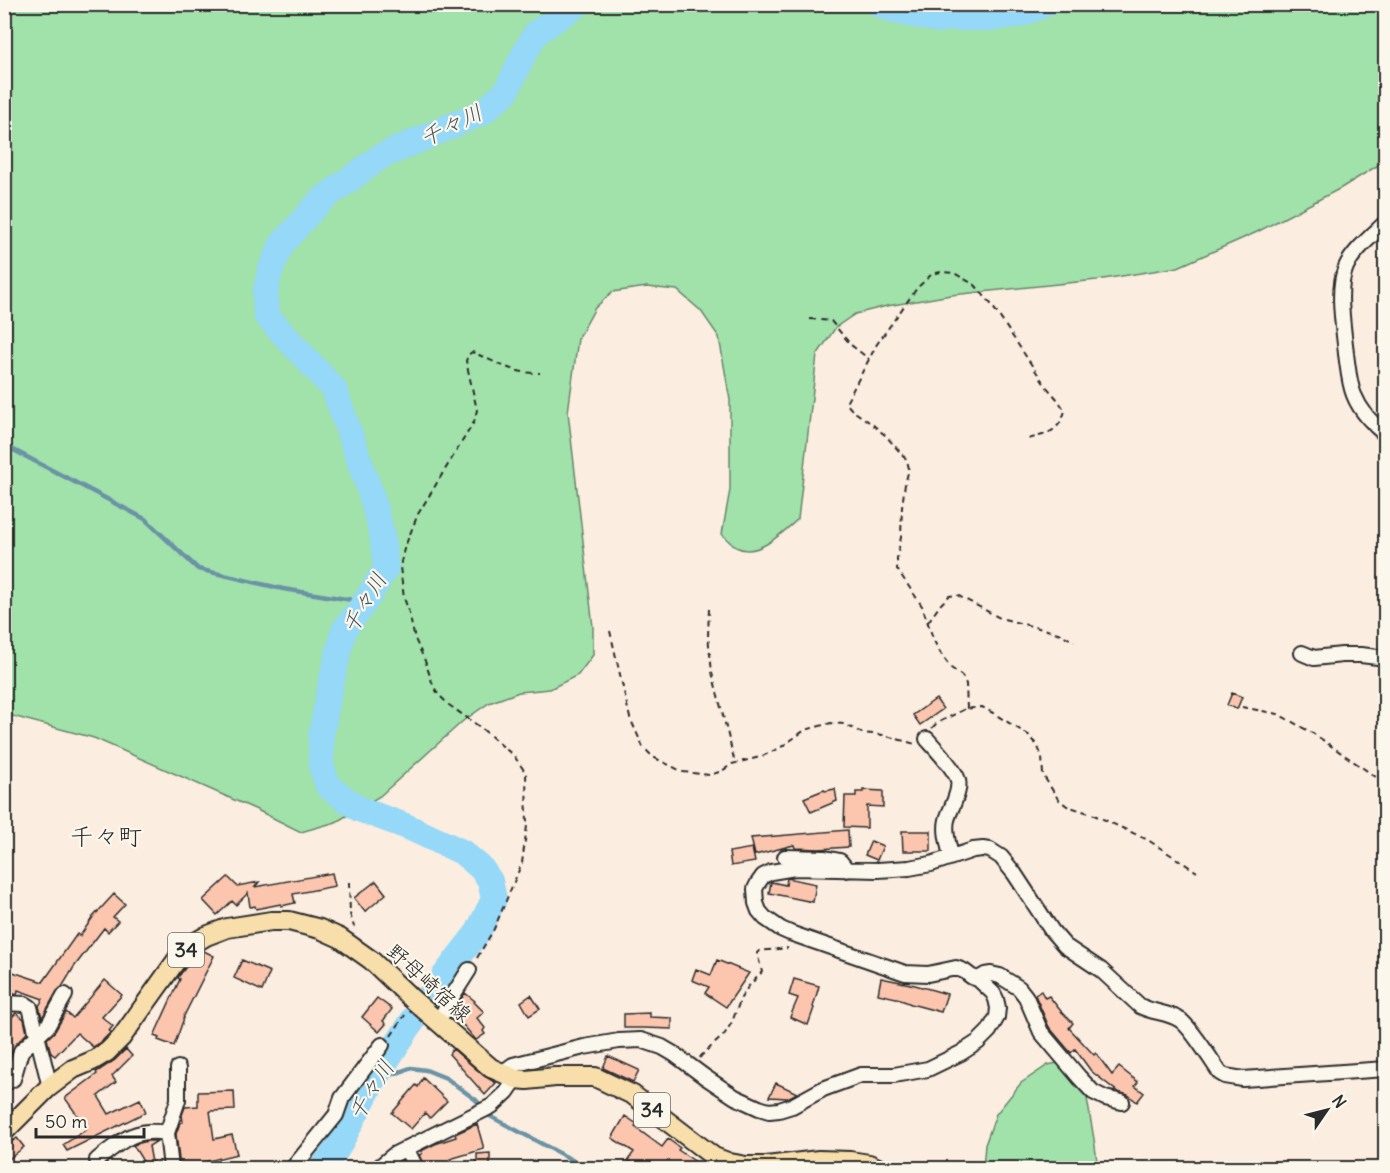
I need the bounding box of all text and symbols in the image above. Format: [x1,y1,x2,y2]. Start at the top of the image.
water label: 千々川 [415,98,487,152]
water label: 千々川 [335,567,393,639]
district label: 千々町 [70,821,142,851]
road number: 34 [168,933,204,967]
street label: 野母崎宿線 [381,937,477,1028]
water label: 千々川 [342,1055,400,1125]
north arrow [1297,1080,1357,1140]
text: N [1328,1091,1351,1112]
road number: 34 [634,1093,670,1127]
scale bar [36,1101,144,1139]
text: 50 m [45,1110,87,1133]

